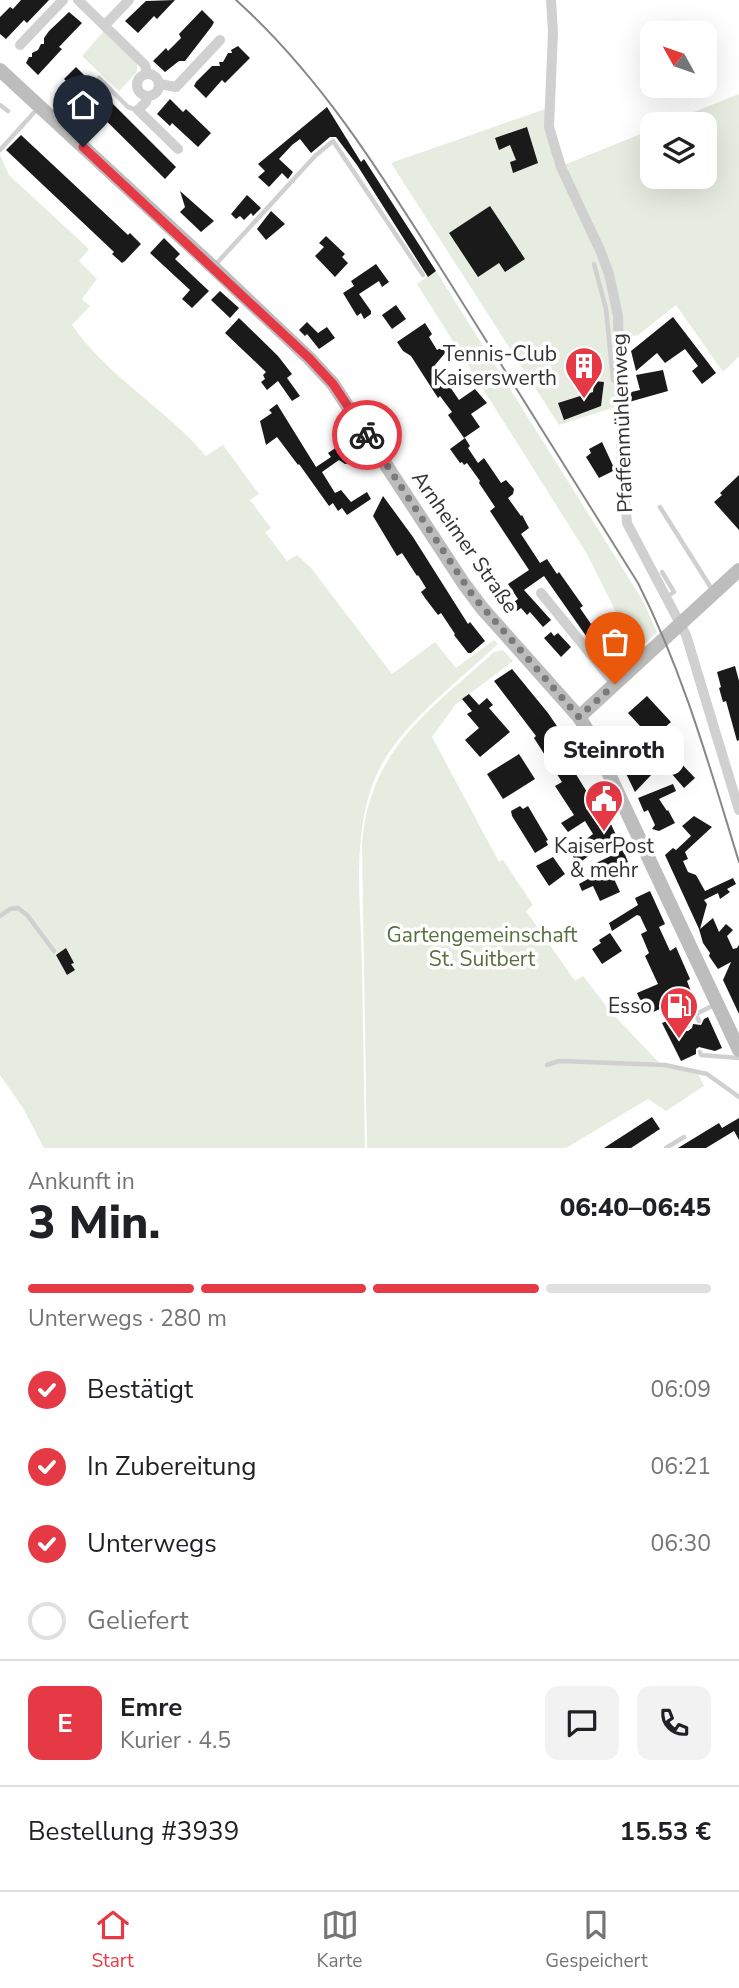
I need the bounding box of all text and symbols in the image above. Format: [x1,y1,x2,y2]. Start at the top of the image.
north arrow [640,21,718,98]
map controls [640,21,717,189]
pin [53,75,113,147]
icon: home [64,86,102,124]
button: layers [640,112,717,189]
street label: Pfaffenmühlenweg [605,333,639,513]
place label: Tennis-Club Kaiserswerth [433,340,557,392]
building icon: Tennis-Club Kaiserswerth [563,345,605,400]
courier [332,400,402,470]
icon: bike [348,416,386,454]
street label: Arnheimer Straße [405,465,525,619]
pin [585,612,645,684]
icon: bag [596,623,634,661]
callout: Steinroth [545,726,685,775]
text: Steinroth [563,735,665,766]
public building icon: KaiserPost & mehr [583,778,625,833]
place label: KaiserPost & mehr [554,832,655,884]
park label: Gartengemeinschaft St. Suitbert [387,921,578,973]
fuel station icon: Esso [658,985,700,1040]
place label: Esso [608,992,652,1020]
text: Ankunft in [28,1166,135,1197]
text: 06:40–06:45 [560,1190,711,1225]
text: 3 Min. [28,1191,160,1254]
text: Unterwegs · 280 m [28,1303,227,1334]
icon: check [28,1371,66,1409]
text: Bestätigt [87,1372,193,1407]
text: 06:09 [651,1374,711,1405]
icon: check [28,1448,66,1486]
text: In Zubereitung [87,1449,256,1484]
text: 06:21 [651,1451,711,1482]
icon: check [28,1525,66,1563]
text: Unterwegs [87,1526,217,1561]
text: 06:30 [651,1528,711,1559]
text: Geliefert [87,1603,188,1638]
button: chat [545,1686,619,1760]
button: phone [637,1686,711,1760]
text: Emre [120,1690,182,1725]
text: E [57,1706,73,1741]
text: Kurier · 4.5 [120,1725,231,1756]
text: Bestellung #3939 [28,1814,239,1849]
text: 15.53 € [620,1814,711,1849]
tab: Start [91,1906,134,1974]
tab: Karte [317,1906,362,1974]
tab: Gespeichert [545,1906,648,1974]

